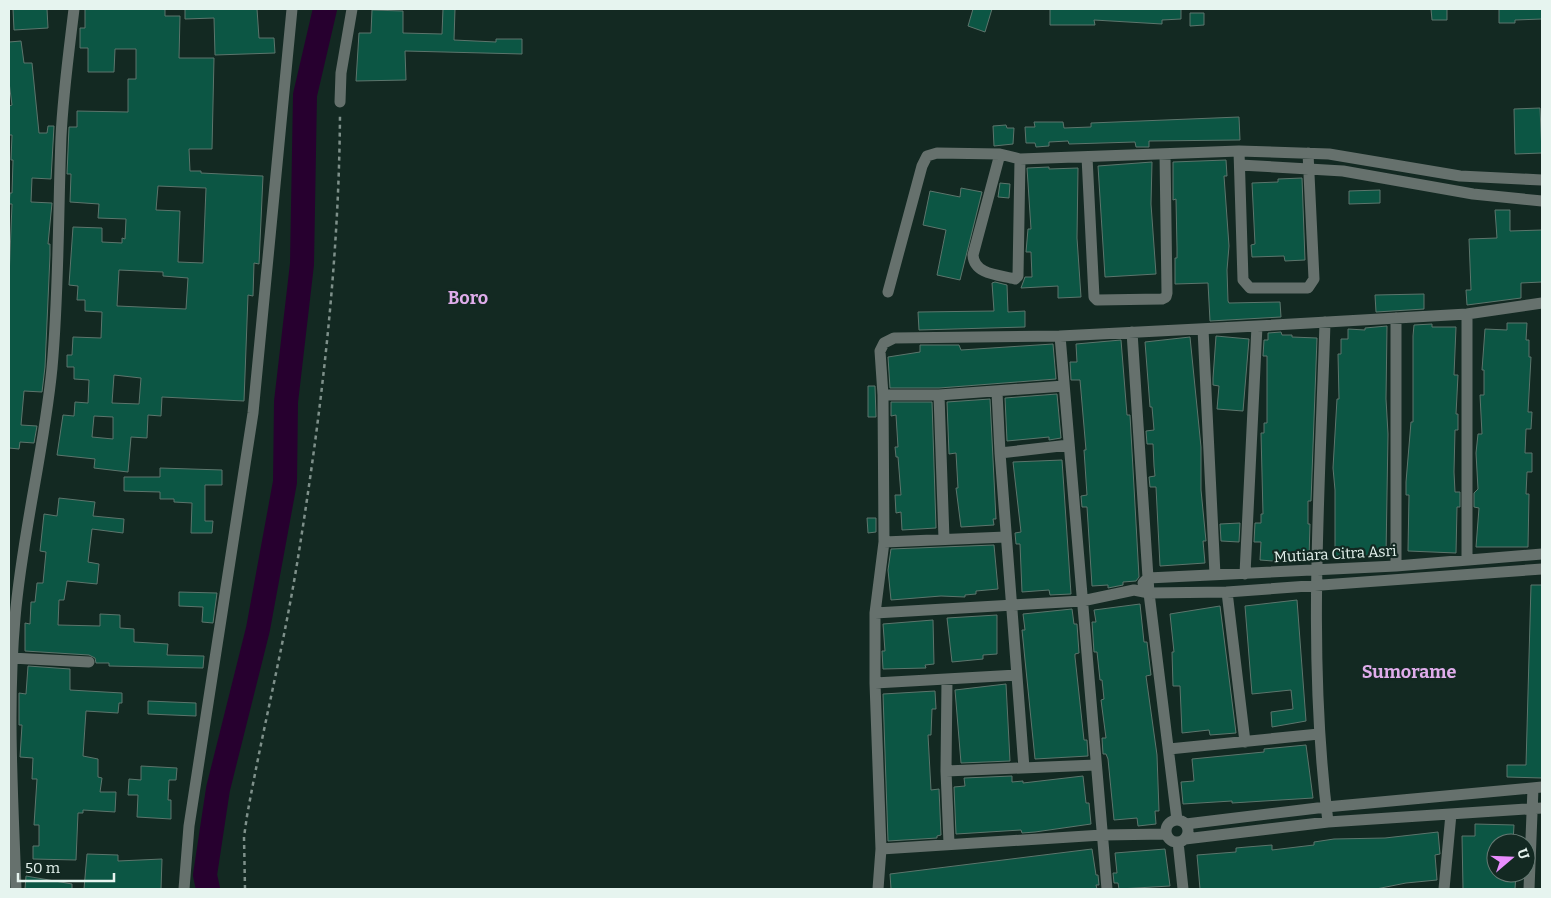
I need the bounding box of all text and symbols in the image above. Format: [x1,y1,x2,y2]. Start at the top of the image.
district label: Boro [448,287,488,309]
street label: Mutiara Citra Asri [1273,542,1397,566]
district label: Sumorame [1362,661,1456,683]
north arrow [1486,833,1536,883]
text: U [1513,846,1533,862]
scale bar [18,850,114,882]
text: 50 m [25,859,61,877]

